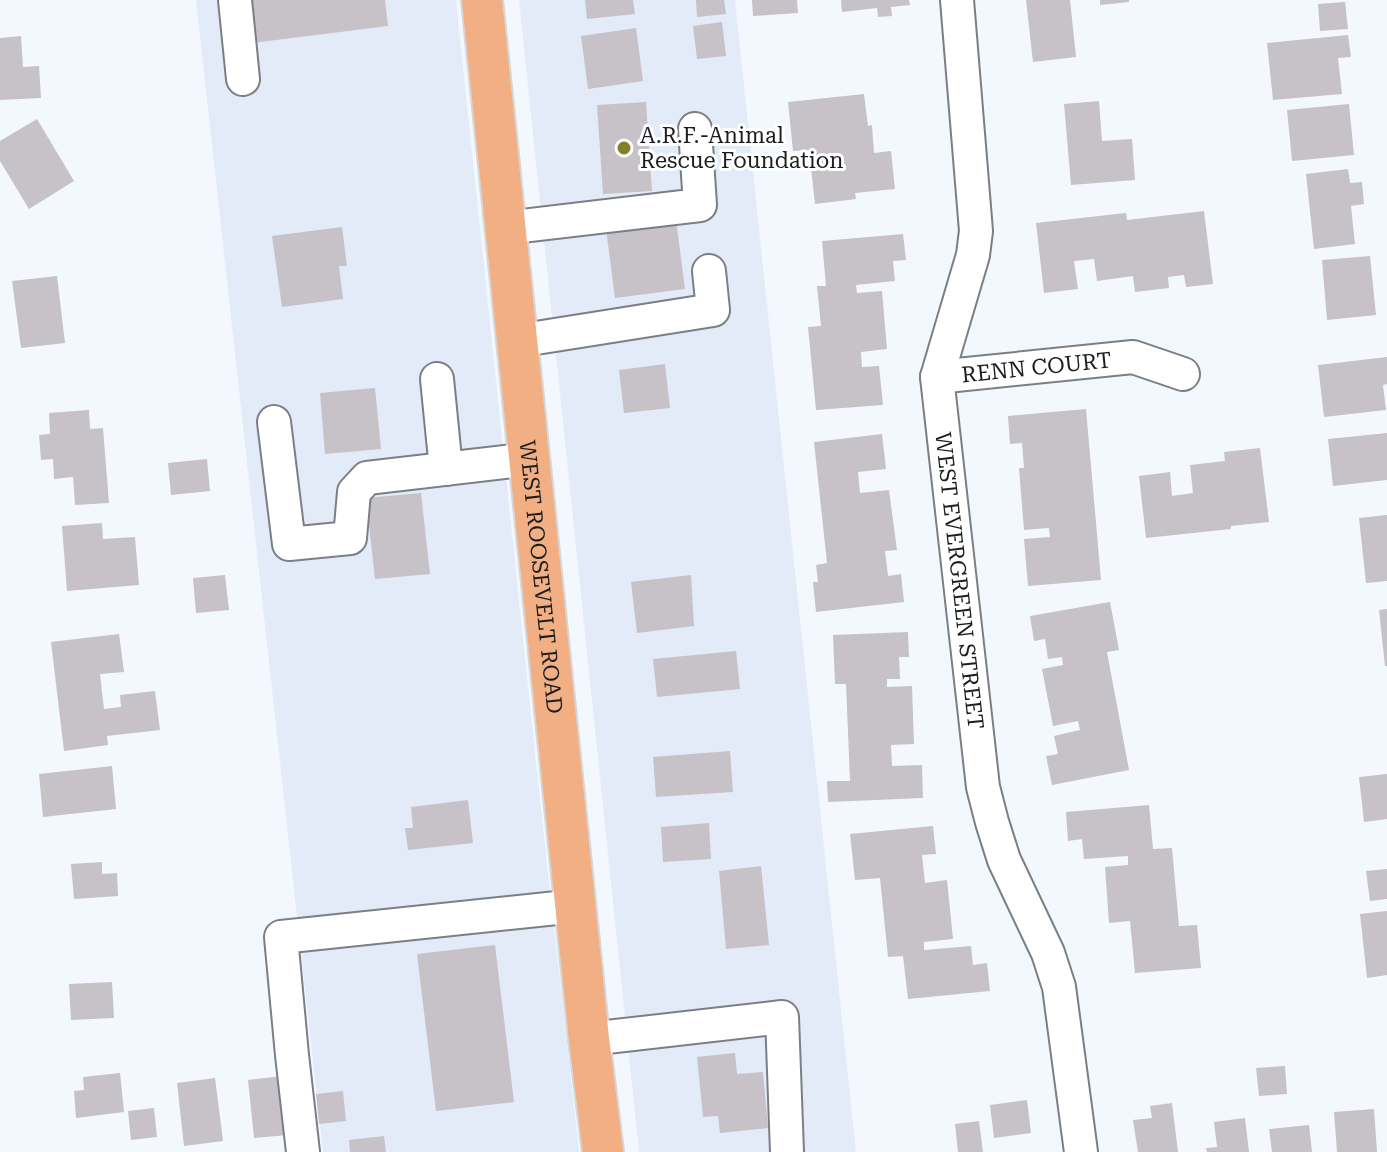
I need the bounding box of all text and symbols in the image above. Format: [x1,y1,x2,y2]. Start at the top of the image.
place label: A.R.F.-Animal Rescue Foundation [640,123,843,173]
marker: A.R.F.-Animal Rescue Foundation [615,139,633,157]
street label: RENN COURT [960,347,1113,387]
street label: WEST EVERGREEN STREET [931,431,989,730]
street label: WEST ROOSEVELT ROAD [515,439,568,715]

